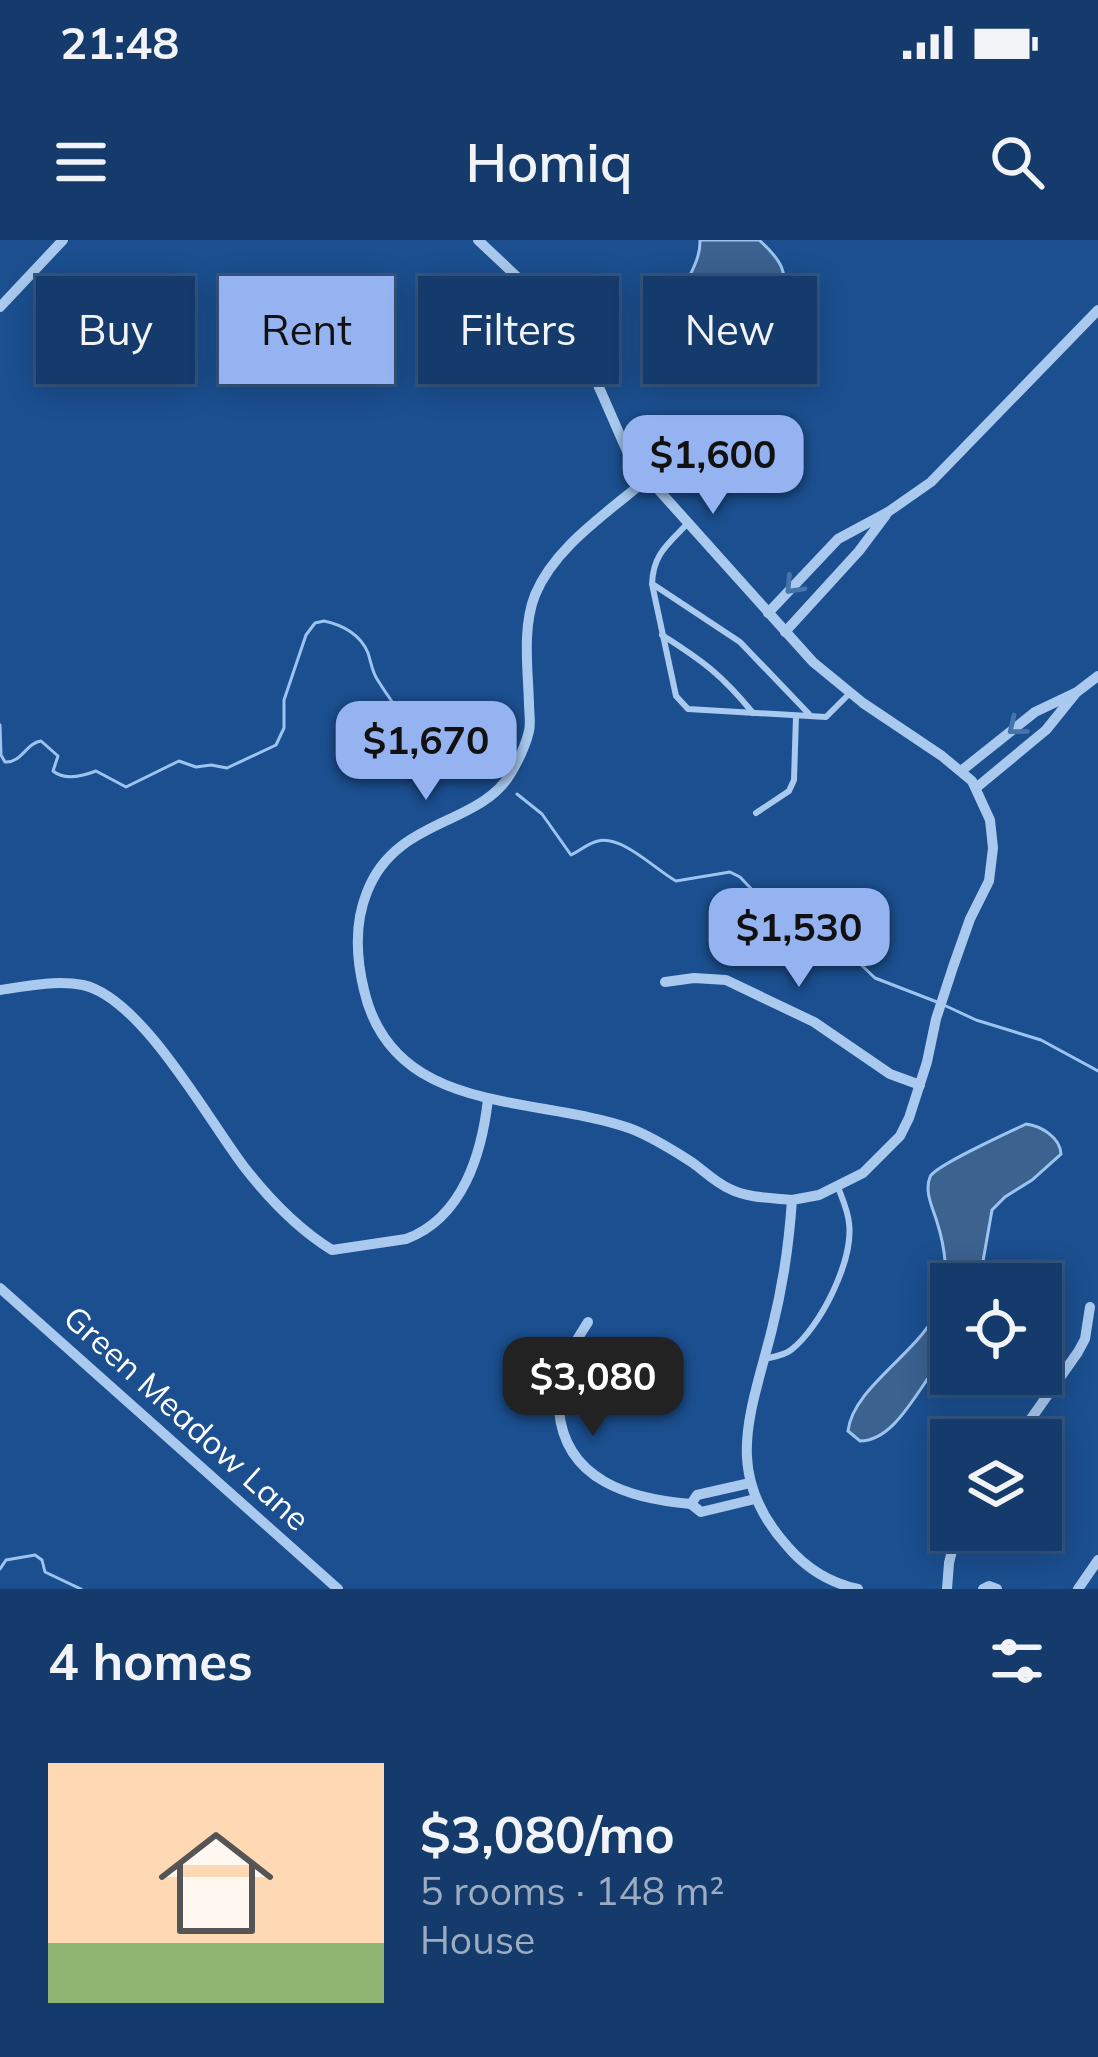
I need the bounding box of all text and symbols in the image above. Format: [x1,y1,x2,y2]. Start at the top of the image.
text: 21:48 [60,14,179,70]
text: Homiq [465,128,633,196]
icon: menu [48,129,114,195]
icon: search [984,129,1050,195]
chip: Buy [36,276,195,384]
chip: Rent [219,276,394,384]
chip: Filters [418,276,619,384]
chip: New [643,276,817,384]
pin: $1,600 [615,415,811,517]
text: $1,600 [650,429,776,478]
one-way arrow [786,572,808,593]
pin: $1,670 [328,701,524,803]
one-way arrow [1008,713,1030,734]
text: $1,670 [363,715,489,764]
pin: $1,530 [701,888,897,990]
text: $1,530 [736,902,862,951]
map controls [930,1263,1062,1551]
button: locate [930,1263,1062,1395]
street label: Green Meadow Lane [56,1296,319,1539]
pin: $3,080 [495,1337,691,1439]
text: $3,080 [530,1351,656,1400]
button: layers [930,1419,1062,1551]
icon: filters [984,1628,1050,1694]
text: 4 homes [48,1629,253,1693]
text: $3,080/mo [420,1802,675,1866]
icon: home [144,1811,288,1955]
text: 5 rooms · 148 m² [420,1866,724,1915]
text: House [420,1915,535,1964]

